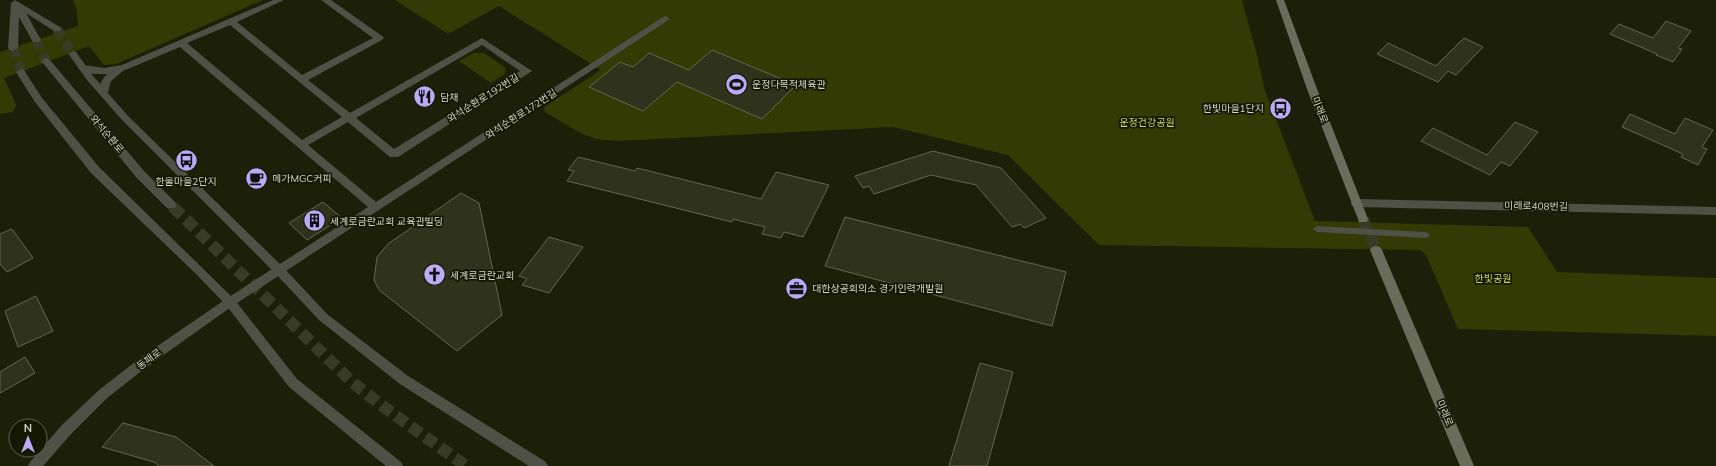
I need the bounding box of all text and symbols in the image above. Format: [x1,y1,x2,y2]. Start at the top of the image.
street label: 와석순환로192번길 [445,71,521,125]
sports icon: 운정다목적체육관 [723,71,749,97]
place label: 운정다목적체육관 [752,78,826,91]
restaurant icon: 담채 [411,84,437,110]
street label: 와석순환로172번길 [483,86,559,142]
place label: 담채 [440,91,458,104]
bus stop icon: 한빛마을1단지 [1267,95,1293,121]
street label: 미래로 [1309,95,1331,125]
place label: 한빛마을1단지 [1203,102,1264,115]
street label: 와석순환로 [87,112,127,156]
park label: 운정건강공원 [1119,116,1175,129]
bus stop icon: 한울마을2단지 [173,148,199,174]
cafe icon: 메가MGC커피 [243,165,269,191]
place label: 메가MGC커피 [272,172,332,185]
place label: 한울마을2단지 [155,175,217,188]
street label: 미래로408번길 [1504,199,1568,213]
building icon: 세계로금란교회 교육관빌딩 [302,208,328,234]
place label: 세계로금란교회 교육관빌딩 [330,215,443,228]
church icon: 세계로금란교회 [421,262,447,288]
place label: 세계로금란교회 [450,269,514,282]
park label: 한빛공원 [1475,272,1511,285]
office icon: 대한상공회의소 경기인력개발원 [784,275,810,301]
place label: 대한상공회의소 경기인력개발원 [812,282,943,295]
street label: 동패로 [134,346,164,372]
street label: 미래로 [1434,398,1456,428]
north arrow [8,418,48,458]
text: N [24,421,32,435]

